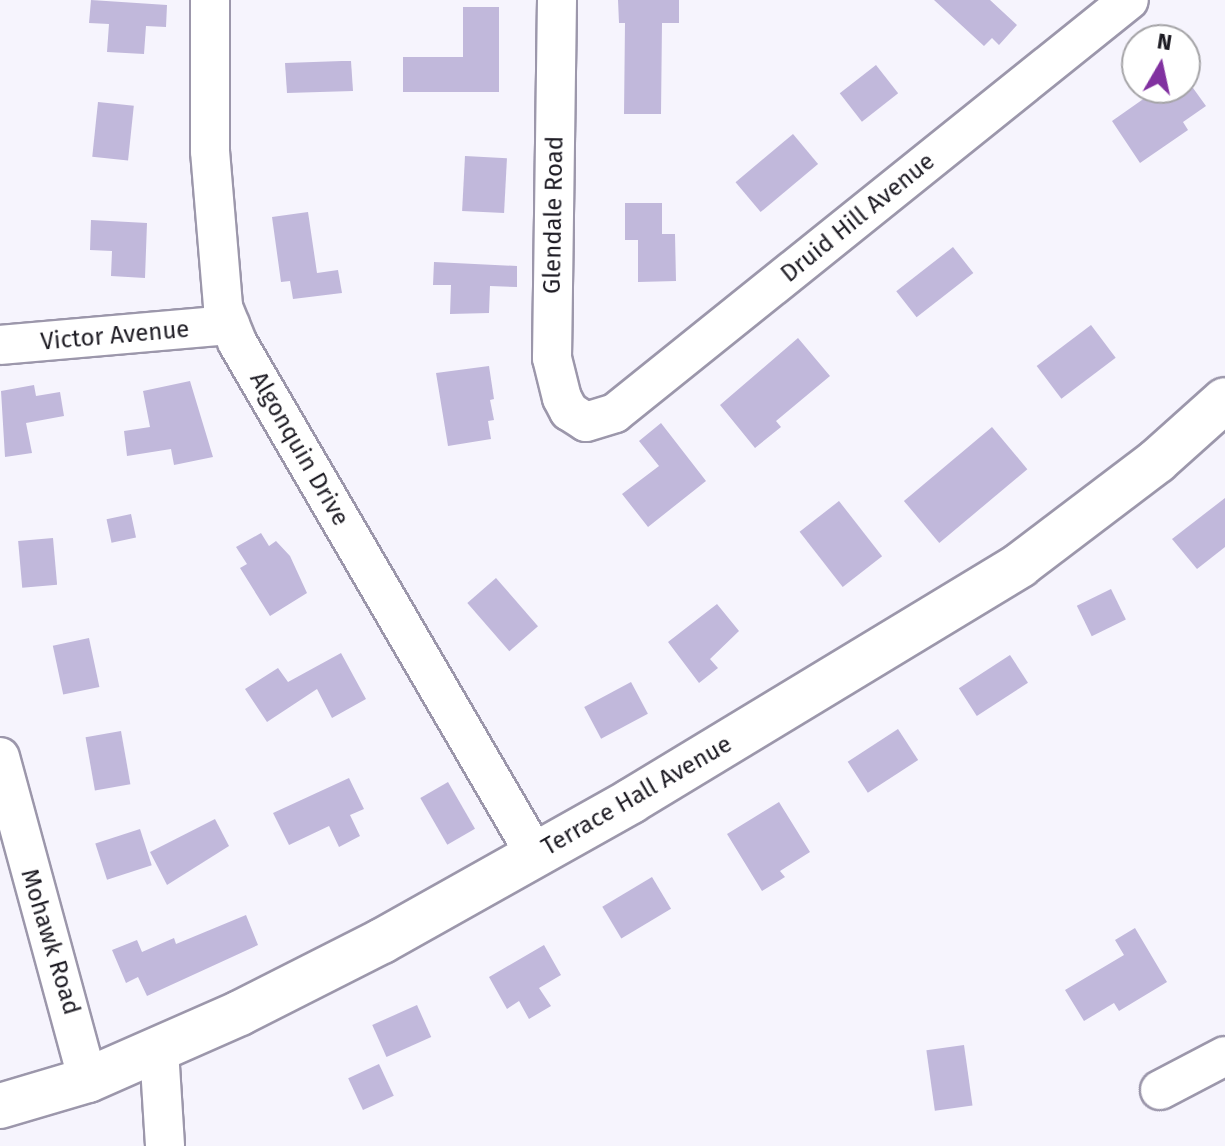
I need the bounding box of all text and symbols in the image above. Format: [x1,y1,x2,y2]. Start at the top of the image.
north arrow [1121,24,1201,104]
text: N [1155,27,1174,56]
street label: Glendale Road [538,136,570,294]
street label: Druid Hill Avenue [775,147,941,289]
street label: Victor Avenue [39,315,191,357]
street label: Algonquin Drive [243,367,355,531]
street label: Terrace Hall Avenue [537,730,737,862]
street label: Mohawk Road [14,866,86,1018]

